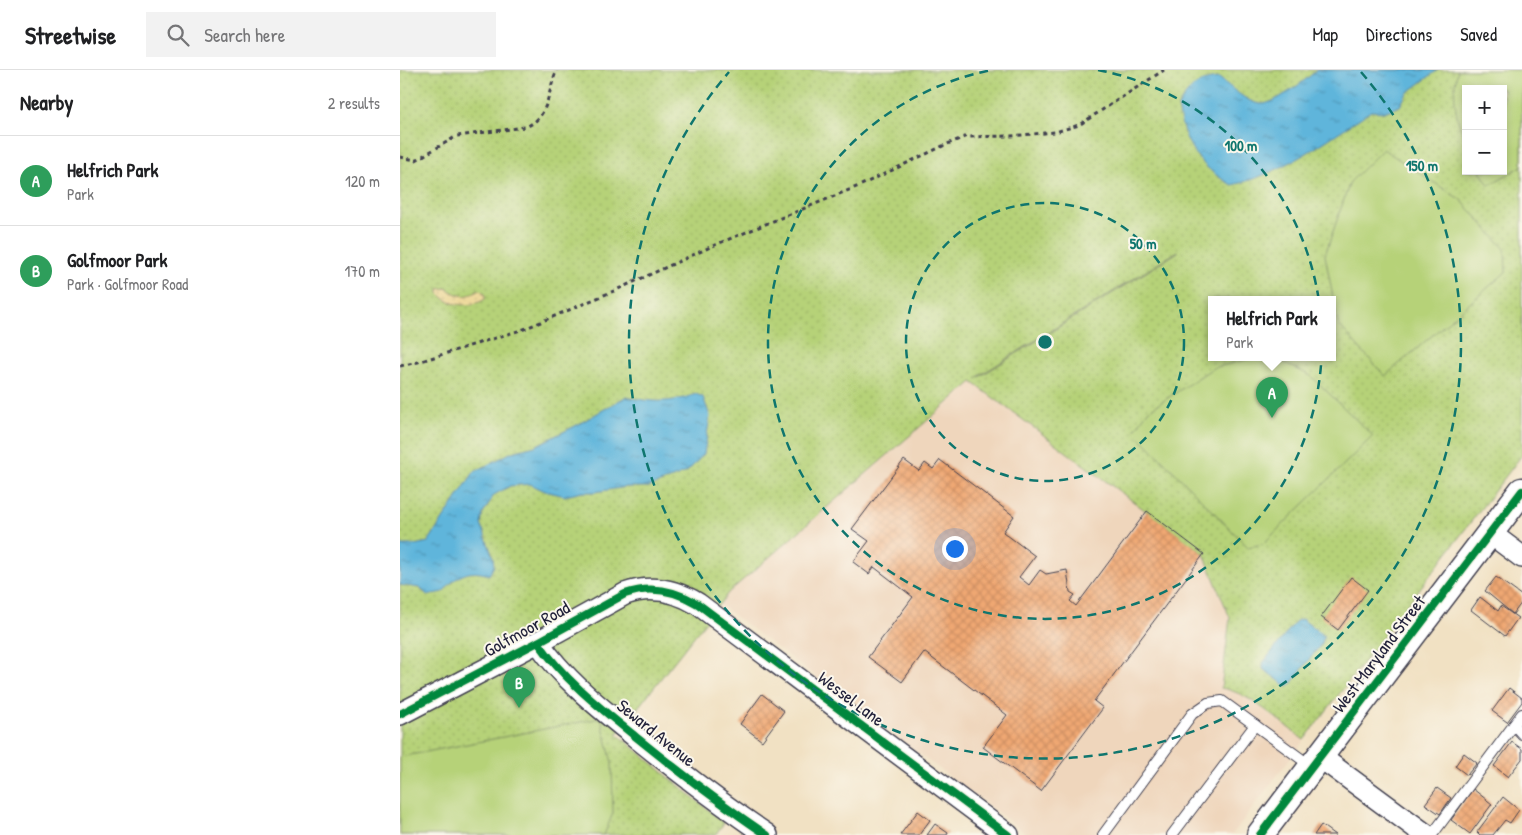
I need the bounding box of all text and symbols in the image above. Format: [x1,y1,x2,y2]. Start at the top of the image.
search box [146,12,496,57]
text: Streetwise [25,19,116,51]
icon: search [164,21,192,49]
text: Search here [204,22,285,48]
text: Map [1313,22,1338,47]
text: Directions [1366,22,1432,47]
text: Saved [1460,22,1497,47]
map controls [1462,85,1507,175]
button: + [1462,85,1507,130]
text: Nearby [20,88,73,117]
text: 2 results [328,92,380,114]
button: − [1462,130,1507,175]
text: 100 m [1225,135,1257,156]
text: 150 m [1406,155,1438,176]
text: Helfrich Park [67,157,158,183]
text: A [32,170,40,192]
text: 120 m [345,170,380,192]
text: Park [67,183,94,205]
text: 50 m [1130,233,1156,254]
text: Golfmoor Park [67,247,167,273]
text: B [32,260,40,282]
text: 170 m [345,260,380,282]
text: Park · Golfmoor Road [67,273,188,295]
popup [1208,296,1336,361]
text: Helfrich Park [1226,305,1318,331]
text: Park [1226,331,1253,353]
centre of rings [1036,333,1054,351]
pin: A [1256,377,1288,418]
your location [942,536,968,562]
street label: West Maryland Street [1326,589,1431,717]
street label: Golfmoor Road [479,595,574,662]
street label: Wessel Lane [813,665,890,732]
pin: B [503,667,535,708]
street label: Seward Avenue [612,693,701,772]

